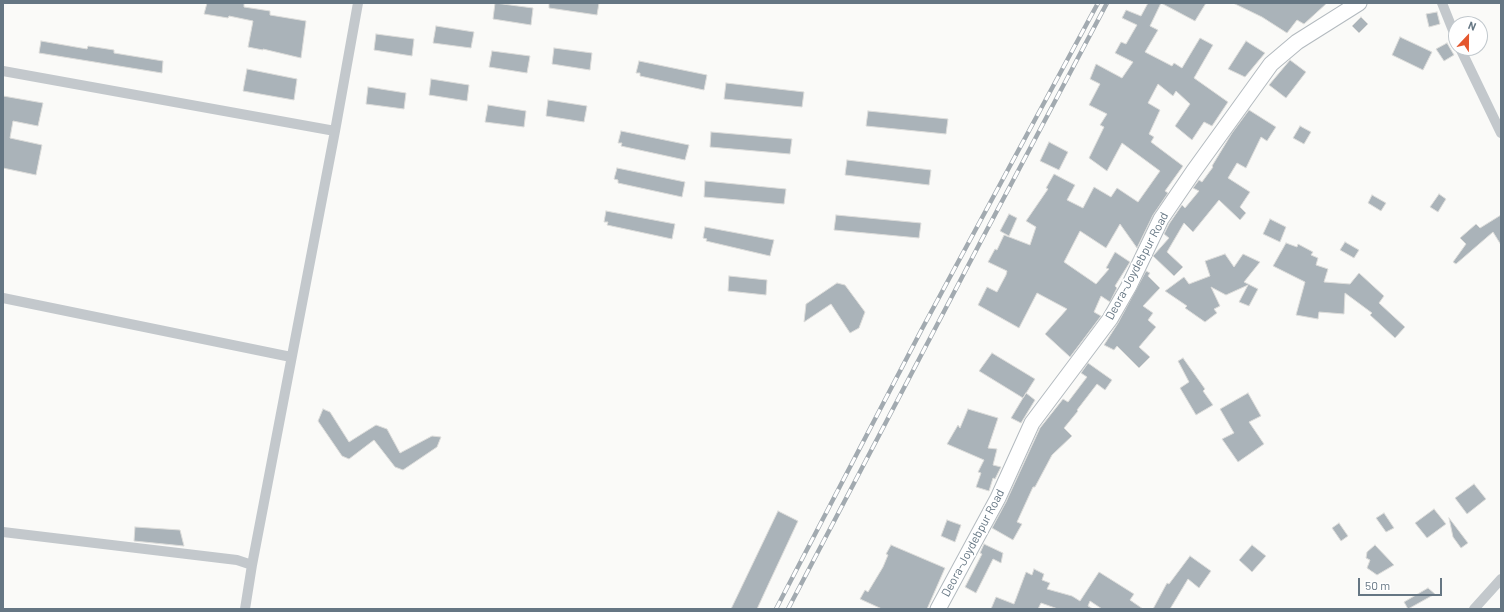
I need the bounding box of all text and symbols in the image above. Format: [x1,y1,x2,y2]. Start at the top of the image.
north arrow [1448,16,1488,56]
text: N [1466,18,1478,33]
street label: Deora-Joydebpur Road [1102,210,1172,322]
street label: Deora-Joydebpur Road [938,487,1008,599]
scale bar [1360,570,1444,596]
text: 50 m [1365,578,1390,592]

